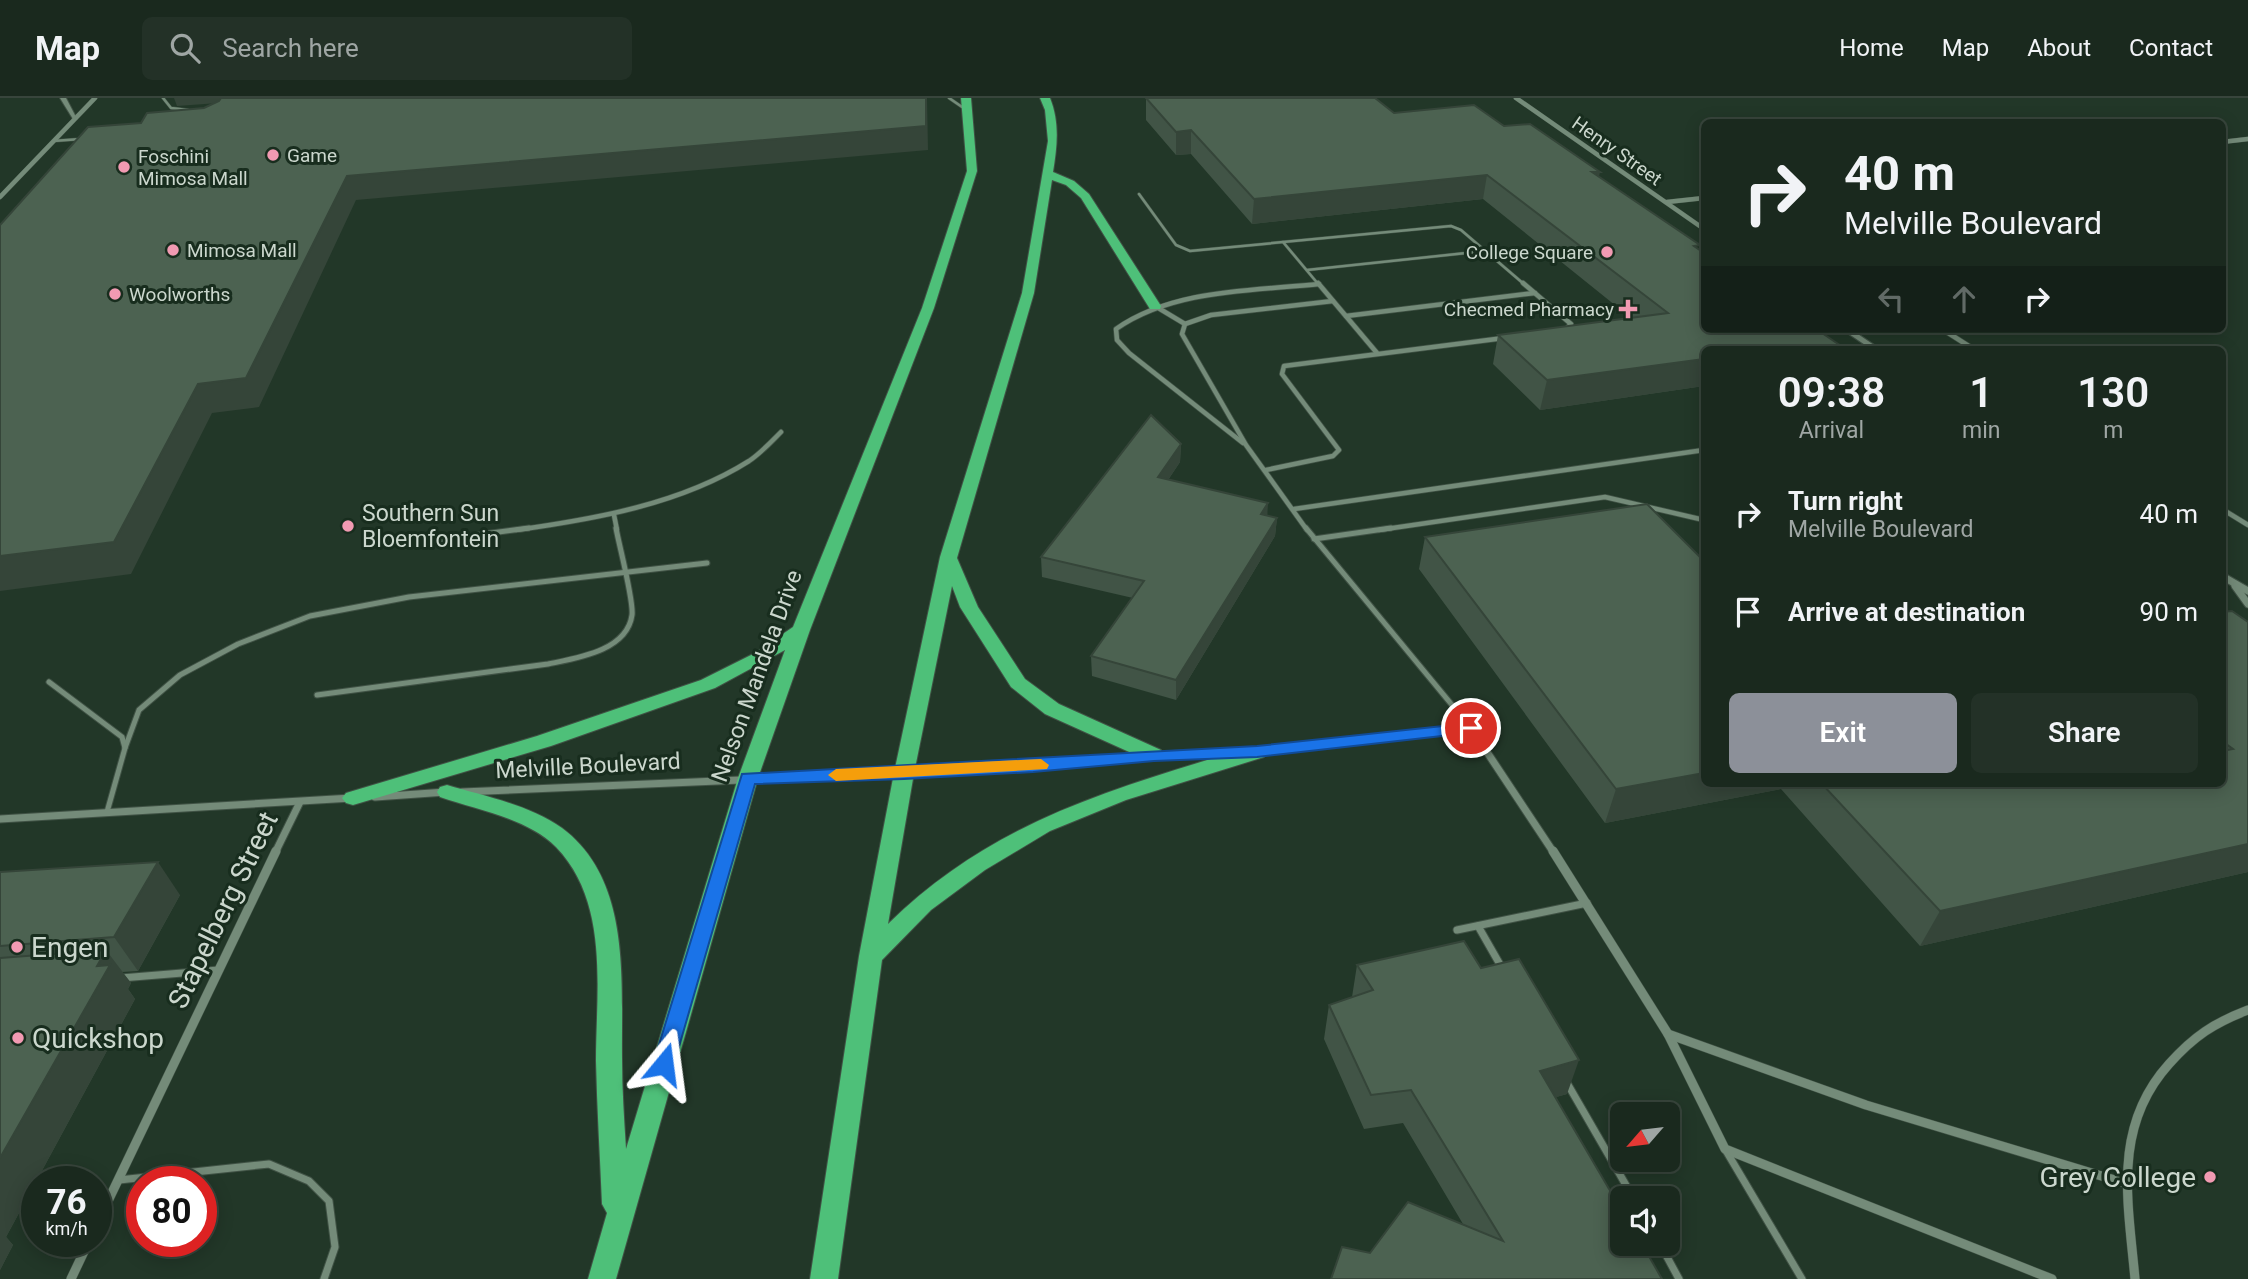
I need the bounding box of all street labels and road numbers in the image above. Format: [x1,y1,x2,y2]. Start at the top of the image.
street label: Henry Street [1568,112,1666,190]
street label: Nelson Mandela Drive [706,566,808,786]
street label: Melville Boulevard [495,748,681,784]
street label: Stapelberg Street [161,806,285,1014]

